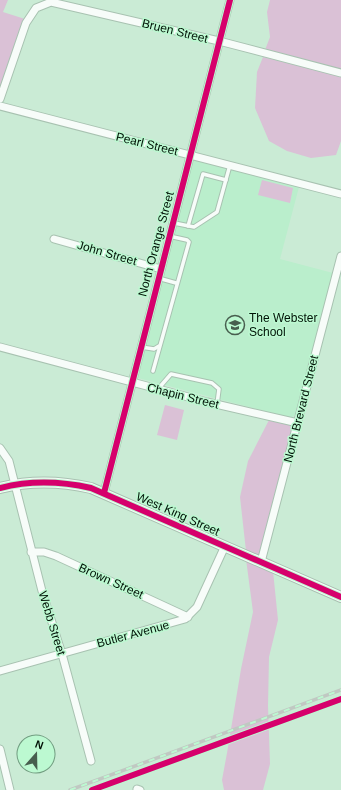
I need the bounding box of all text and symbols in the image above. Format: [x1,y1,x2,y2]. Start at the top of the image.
street label: Bruen Street [141,16,210,46]
street label: Pearl Street [115,130,180,159]
street label: North Orange Street [135,189,177,298]
street label: John Street [76,238,139,268]
place label: The Webster School [249,311,317,339]
school or university icon: The Webster School [224,314,246,336]
street label: North Brevard Street [281,353,321,464]
street label: Chapin Street [146,380,221,412]
street label: West King Street [134,489,222,539]
street label: Brown Street [76,560,146,602]
street label: Webb Street [36,589,69,657]
street label: Butler Avenue [95,618,171,650]
north arrow [16,734,56,774]
text: N [34,738,45,752]

